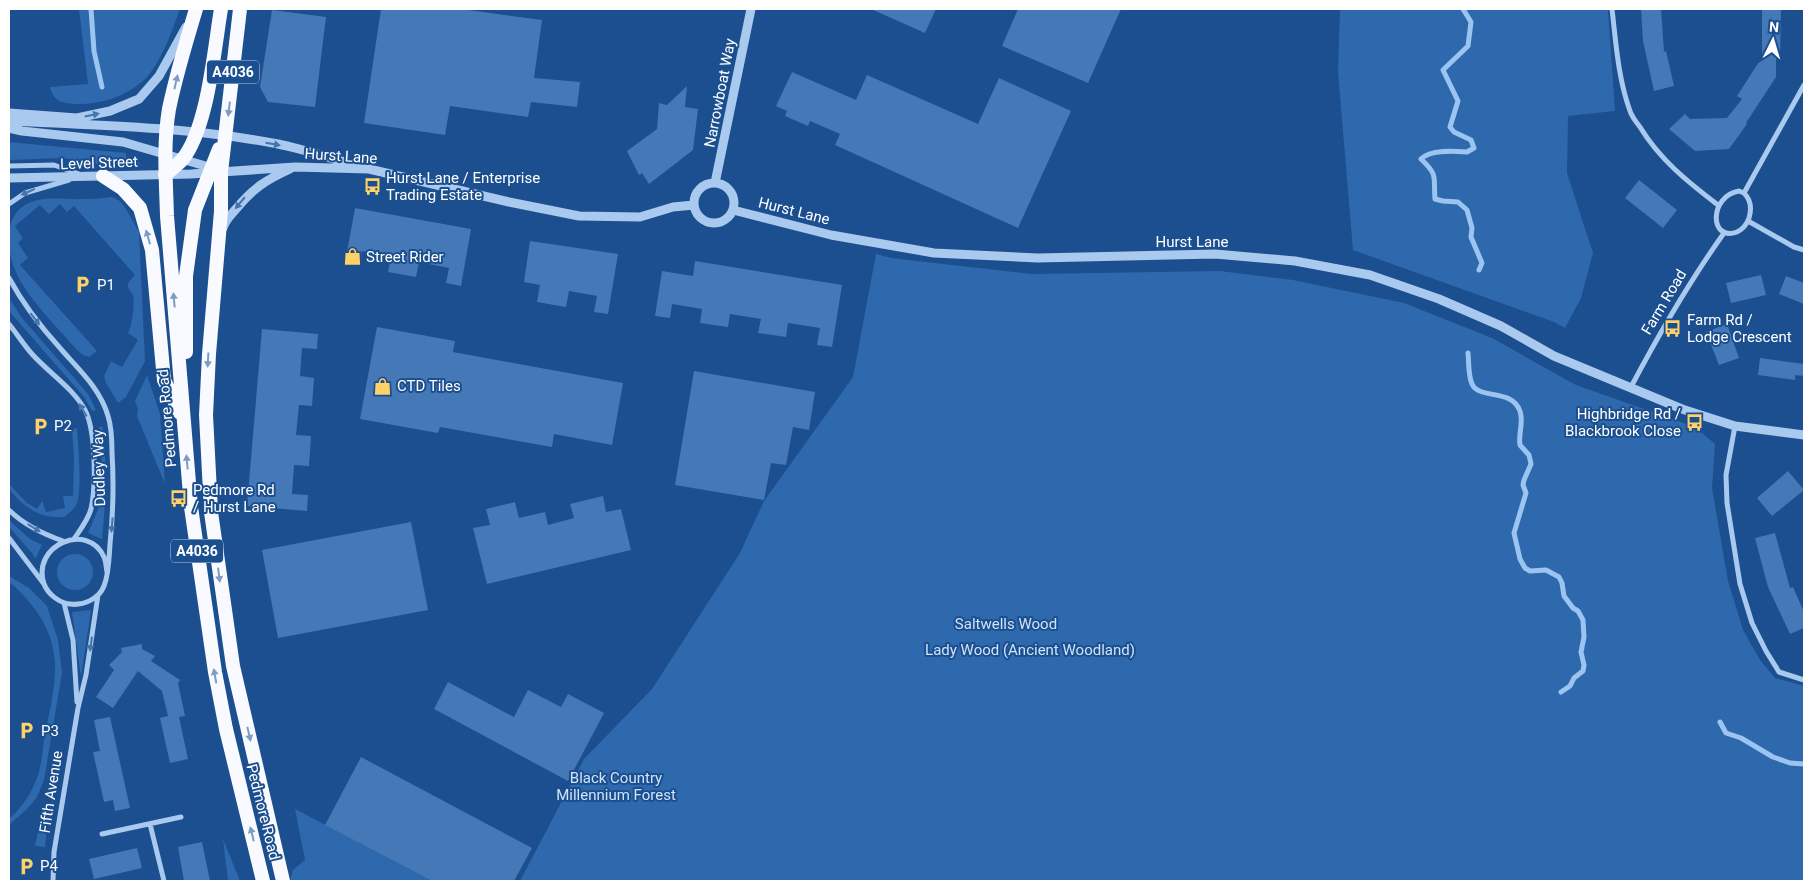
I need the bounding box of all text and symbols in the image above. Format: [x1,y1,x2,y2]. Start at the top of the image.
north arrow [1748,15,1798,65]
text: N [1769,19,1780,35]
street label: Narrowboat Way [701,37,739,149]
road number: A4036 [207,61,259,84]
one-way arrow [172,75,180,90]
one-way arrow [225,102,233,118]
one-way arrow [84,110,100,118]
one-way arrow [266,140,282,148]
street label: Hurst Lane [304,144,378,168]
street label: Level Street [60,153,138,173]
place label: Hurst Lane / Enterprise Trading Estate [386,169,540,204]
bus stop icon: Hurst Lane / Enterprise Trading Estate [362,177,382,197]
one-way arrow [21,189,35,197]
street label: Hurst Lane [756,193,832,229]
one-way arrow [235,196,246,209]
one-way arrow [144,229,152,244]
street label: Hurst Lane [1156,233,1228,251]
shop icon: Street Rider [342,247,362,267]
place label: Street Rider [366,248,444,266]
street label: Farm Road [1638,266,1690,338]
parking icon: P1 [73,275,93,295]
place label: P1 [97,276,115,294]
one-way arrow [170,292,178,308]
place label: Farm Rd / Lodge Crescent [1687,311,1792,346]
one-way arrow [29,312,40,325]
bus stop icon: Farm Rd / Lodge Crescent [1663,319,1683,339]
one-way arrow [204,353,212,369]
street label: Pedmore Road [154,368,180,468]
shop icon: CTD Tiles [373,376,393,396]
place label: CTD Tiles [397,377,461,395]
one-way arrow [79,402,87,417]
place label: Highbridge Rd / Blackbrook Close [1565,405,1681,440]
bus stop icon: Highbridge Rd / Blackbrook Close [1685,413,1705,433]
parking icon: P2 [30,416,50,436]
place label: P2 [54,417,72,435]
street label: Dudley Way [89,429,109,507]
one-way arrow [183,454,191,470]
place label: Pedmore Rd / Hurst Lane [193,481,276,516]
bus stop icon: Pedmore Rd / Hurst Lane [169,489,189,509]
one-way arrow [107,518,115,534]
one-way arrow [28,524,41,533]
road number: A4036 [171,540,223,562]
one-way arrow [215,567,223,583]
park label: Saltwells Wood [955,615,1057,633]
one-way arrow [86,636,94,652]
park label: Lady Wood (Ancient Woodland) [925,641,1135,659]
one-way arrow [211,667,219,683]
parking icon: P3 [17,721,37,741]
place label: P3 [41,722,59,740]
one-way arrow [245,727,253,742]
street label: Fifth Avenue [36,750,66,834]
street label: Pedmore Road [242,762,284,862]
park label: Black Country Millennium Forest [556,769,676,804]
one-way arrow [248,826,256,841]
parking icon: P4 [16,856,36,876]
place label: P4 [40,857,58,875]

